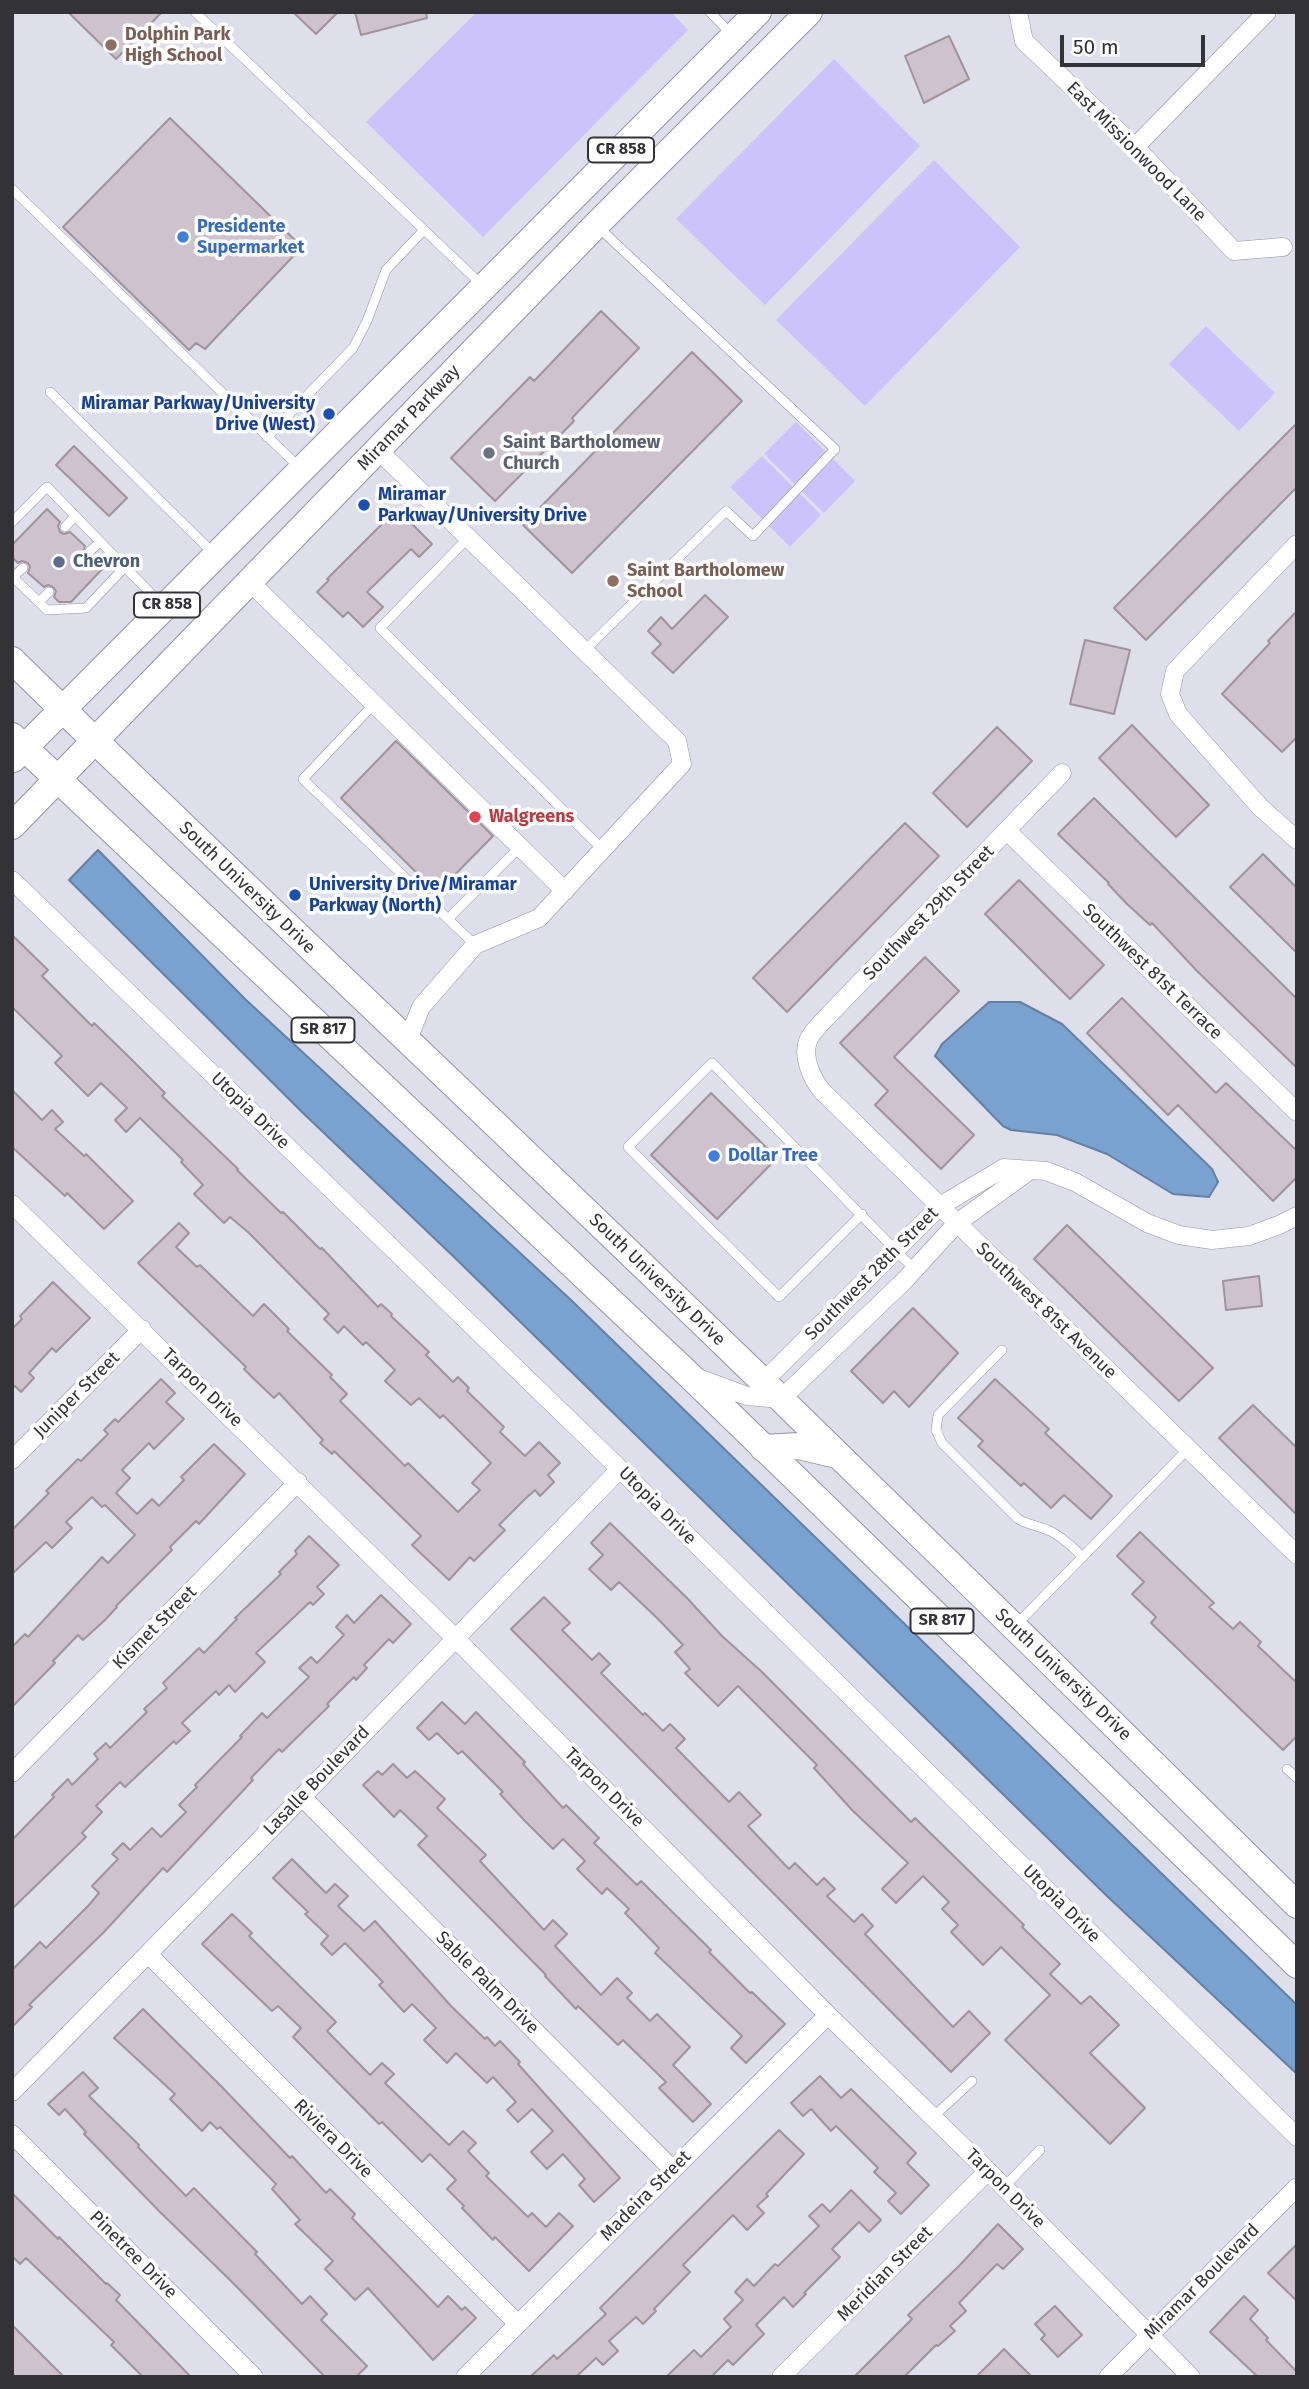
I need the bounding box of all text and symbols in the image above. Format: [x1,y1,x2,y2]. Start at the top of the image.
scale bar [1064,21,1209,65]
place label: Dolphin Park High School [125,24,230,66]
text: 50 m [1073,34,1119,60]
marker: Dolphin Park High School [103,37,119,53]
street label: East Missionwood Lane [1062,78,1210,226]
road number: CR 858 [588,138,654,162]
place label: Presidente Supermarket [197,216,304,258]
marker: Presidente Supermarket [175,229,191,245]
street label: Miramar Parkway [353,361,465,475]
place label: Miramar Parkway/University Drive (West) [81,393,315,436]
marker: Miramar Parkway/University Drive (West) [321,406,337,422]
place label: Saint Bartholomew Church [503,432,660,474]
marker: Saint Bartholomew Church [481,445,497,461]
place label: Miramar Parkway/University Drive [378,484,587,526]
marker: Miramar Parkway/University Drive [356,497,372,513]
place label: Chevron [73,551,140,573]
marker: Chevron [51,554,67,570]
place label: Saint Bartholomew School [627,560,784,602]
marker: Saint Bartholomew School [605,573,621,589]
road number: CR 858 [134,592,200,618]
place label: Walgreens [489,806,574,828]
marker: Walgreens [467,809,483,825]
street label: South University Drive [174,817,320,959]
street label: Southwest 29th Street [859,841,999,985]
place label: University Drive/Miramar Parkway (North) [309,874,517,917]
marker: University Drive/Miramar Parkway (North) [287,887,303,903]
street label: Southwest 81st Terrace [1077,900,1227,1044]
road number: SR 817 [292,1018,354,1042]
street label: Utopia Drive [206,1068,294,1154]
place label: Dollar Tree [728,1145,818,1167]
marker: Dollar Tree [706,1148,722,1164]
street label: Southwest 28th Street [801,1203,943,1345]
street label: South University Drive [584,1209,730,1351]
street label: Southwest 81st Avenue [971,1238,1121,1384]
street label: Tarpon Drive [157,1344,247,1432]
street label: Juniper Street [30,1348,124,1442]
street label: Utopia Drive [614,1463,700,1549]
street label: Kismet Street [109,1582,201,1674]
street label: South University Drive [990,1604,1136,1746]
road number: SR 817 [911,1609,974,1634]
street label: Lasalle Boulevard [259,1722,375,1840]
street label: Tarpon Drive [560,1744,648,1832]
street label: Utopia Drive [1018,1861,1104,1947]
street label: Sable Palm Drive [431,1927,543,2039]
street label: Riviera Drive [289,2095,377,2183]
street label: Tarpon Drive [961,2145,1049,2233]
street label: Madeira Street [596,2146,696,2246]
street label: Pinetree Drive [85,2207,181,2303]
street label: Miramar Boulevard [1140,2220,1264,2344]
street label: Meridian Street [833,2222,937,2326]

